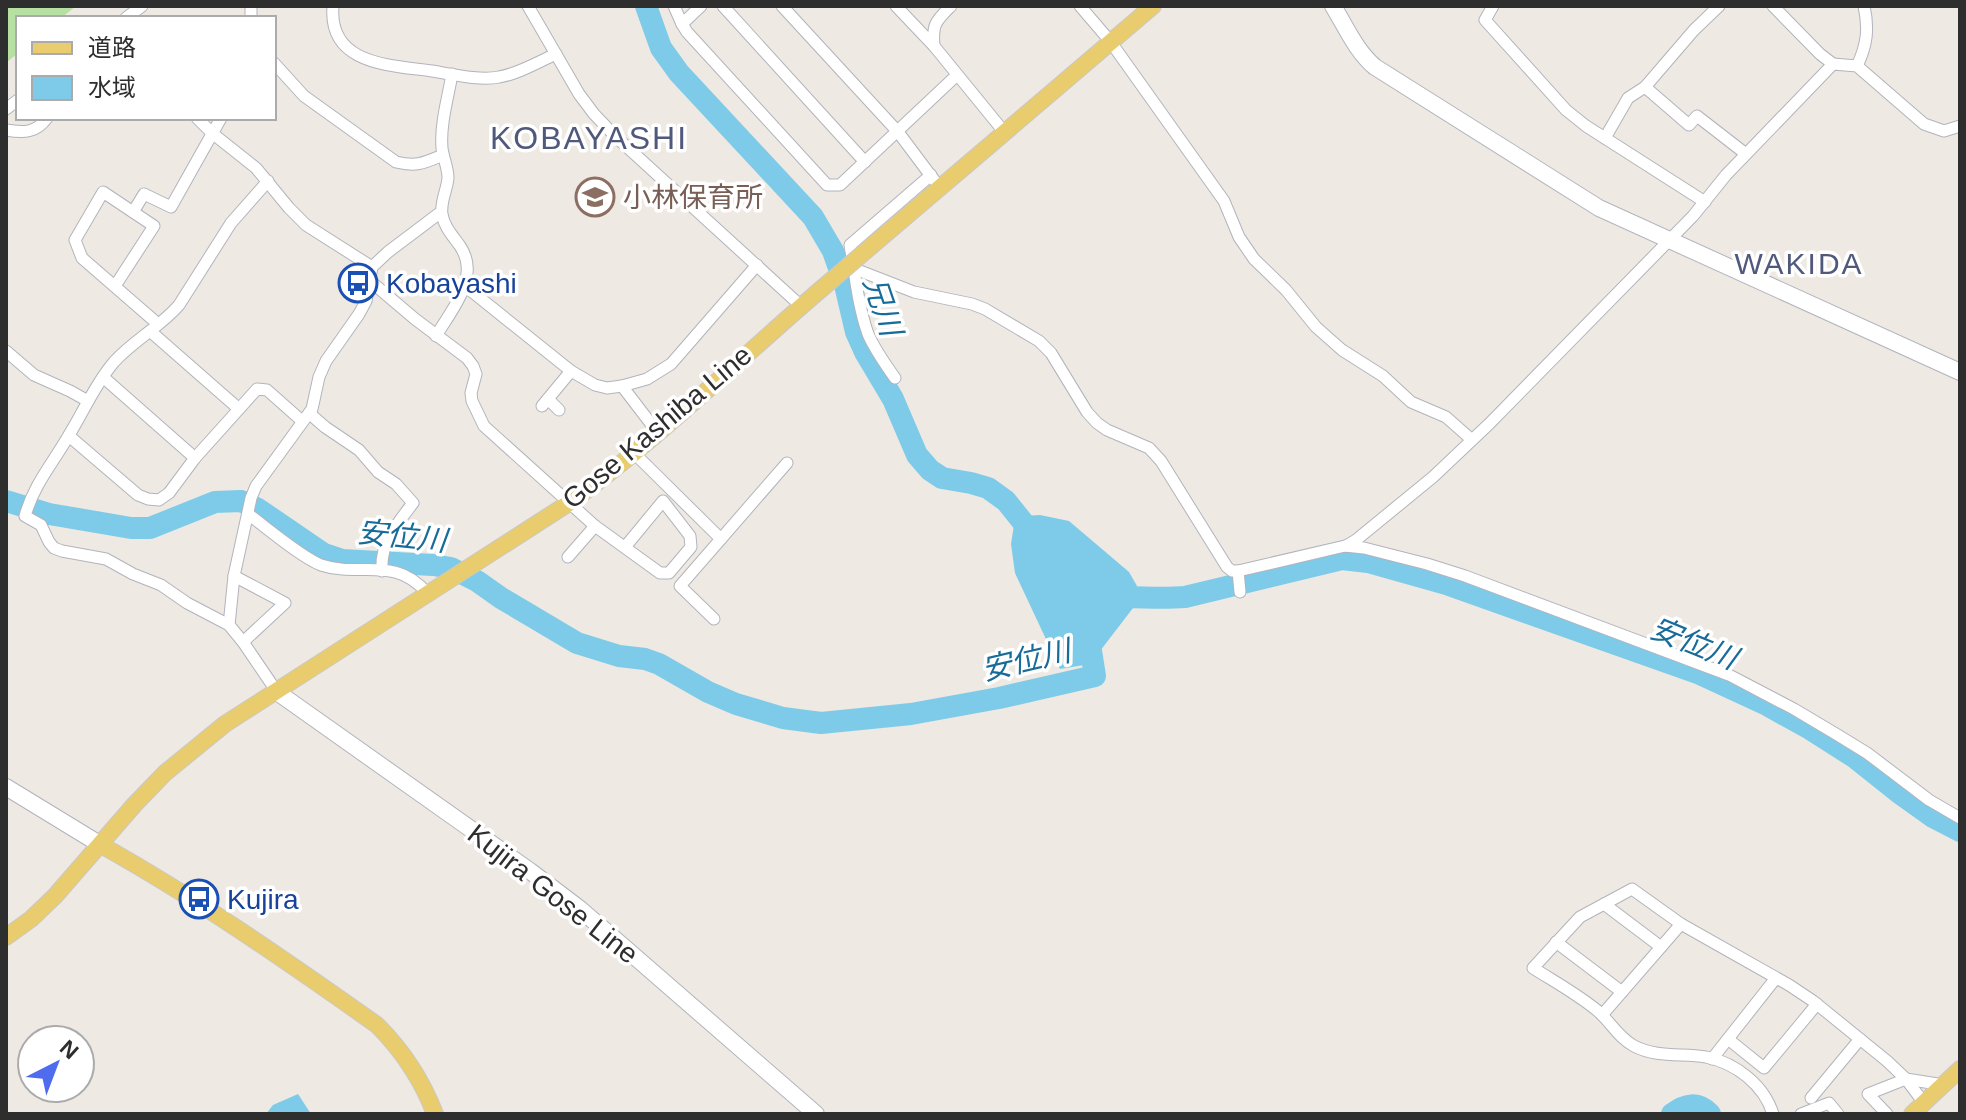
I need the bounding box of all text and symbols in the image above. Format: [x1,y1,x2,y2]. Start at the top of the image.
legend [16,16,276,120]
text: 道路 [88,34,136,61]
text: 水域 [88,74,136,101]
district label: KOBAYASHI [490,120,688,156]
school or university icon: 小林保育所 [574,176,616,218]
place label: 小林保育所 [623,182,763,213]
district label: WAKIDA [1734,247,1864,280]
bus stop icon: Kobayashi [337,262,379,304]
place label: Kobayashi [386,268,517,299]
water label: 兄川 [858,272,909,343]
street label: Gose Kashiba Line [556,339,758,515]
water label: 安位川 [356,515,451,557]
water label: 安位川 [1646,611,1745,676]
water label: 安位川 [978,633,1076,686]
street label: Kujira Gose Line [462,818,644,970]
bus stop icon: Kujira [178,878,220,920]
place label: Kujira [227,884,299,915]
north arrow [16,1024,96,1104]
text: N [55,1035,83,1064]

